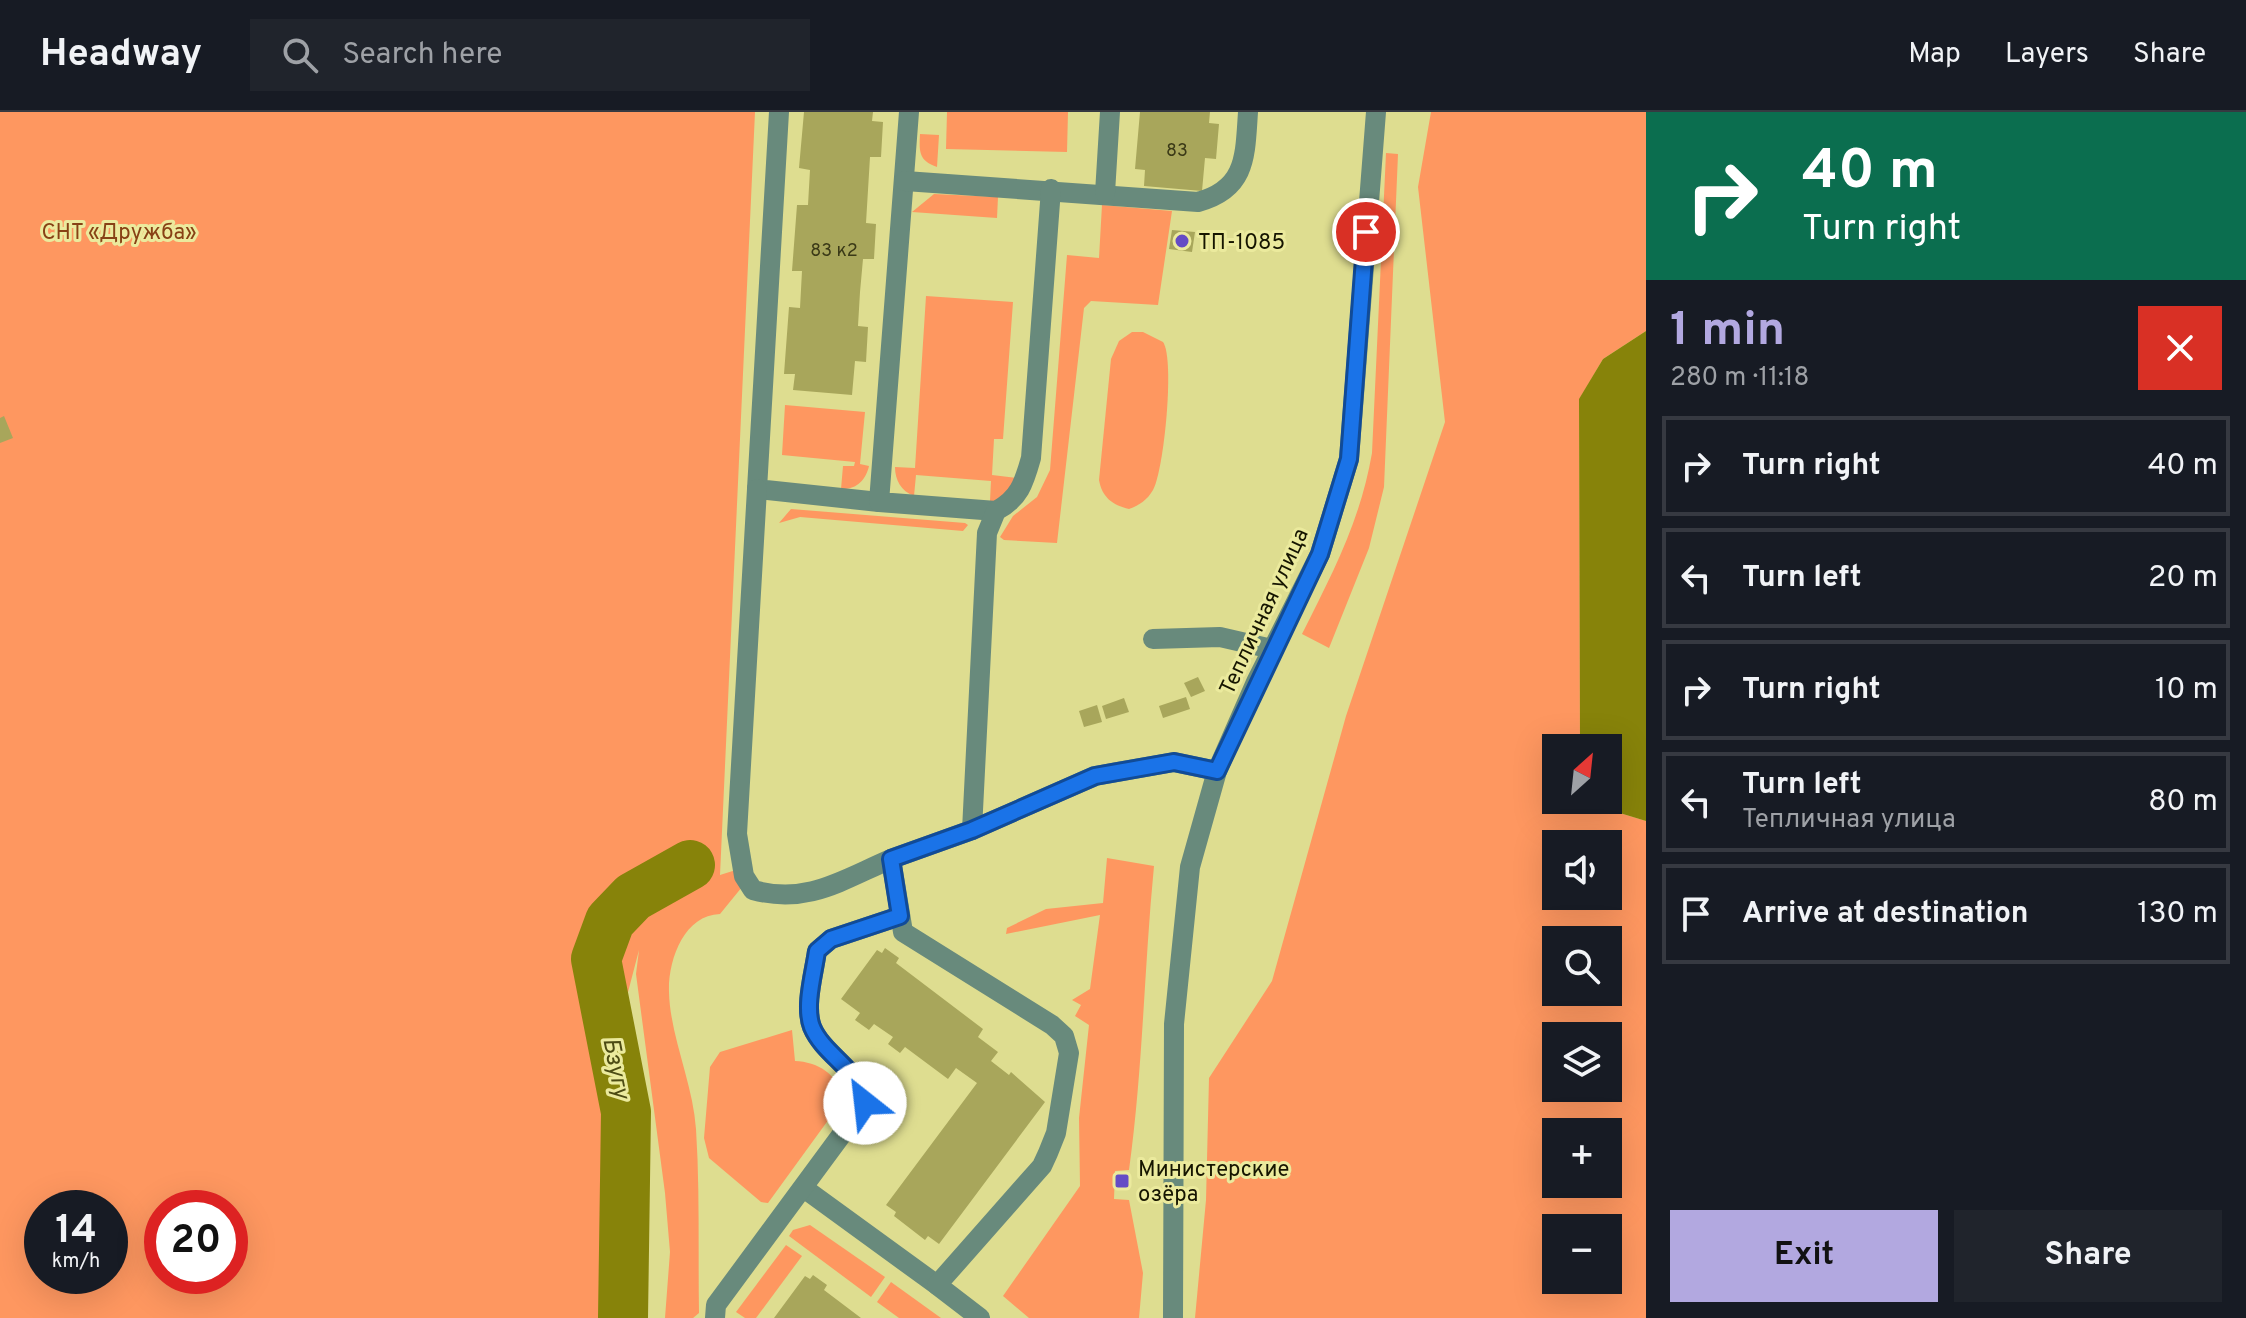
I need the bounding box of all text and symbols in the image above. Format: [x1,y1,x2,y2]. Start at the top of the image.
search box [250,19,810,91]
text: Headway [40,31,202,80]
icon: search [278,33,322,77]
text: Search here [342,37,502,74]
text: Map [1908,37,1961,73]
text: Layers [2005,37,2089,73]
text: Share [2133,37,2206,73]
text: 40 m [1802,138,1938,208]
house number: 83 [1166,140,1188,163]
icon: right [1670,144,1774,248]
pin [1332,198,1400,266]
text: Turn right [1802,207,1961,253]
icon: arrive [1344,210,1388,254]
park label: СНТ «Дружба» [42,220,196,247]
place label: ТП-1085 [1198,230,1285,257]
marker: ТП-1085 [1173,232,1191,250]
house number: 83 к2 [810,240,858,263]
text: 1 min [1670,302,1785,362]
button: close [2138,306,2222,390]
text: 280 m · 11:18 [1670,362,1809,395]
icon: right [1674,444,1718,488]
text: Turn right [1742,448,1880,485]
text: 40 m [2148,448,2218,485]
street label: Тепличная улица [1215,524,1316,700]
icon: left [1674,556,1718,600]
text: Turn left [1742,560,1862,597]
text: 20 m [2148,560,2218,597]
icon: right [1674,668,1718,712]
text: Turn right [1742,672,1880,709]
text: 10 m [2155,672,2218,709]
north arrow [1542,734,1622,814]
map controls [1542,734,1622,1294]
text: Turn left [1742,767,1862,804]
icon: left [1674,780,1718,824]
text: 80 m [2148,784,2218,821]
text: Тепличная улица [1742,804,1956,837]
button: sound [1542,830,1622,910]
icon: arrive [1674,892,1718,936]
text: Arrive at destination [1742,896,2028,933]
text: 130 m [2137,896,2218,933]
button: search [1542,926,1622,1006]
button: layers [1542,1022,1622,1102]
water label: Бзугу [594,1035,636,1103]
position arrow [823,1061,907,1145]
button: + [1542,1118,1622,1198]
place label: Министерские озёра [1138,1157,1289,1209]
marker: Министерские озёра [1113,1172,1131,1190]
speed limit sign: 20 [144,1190,248,1294]
text: 14 [55,1207,97,1257]
button: Exit [1670,1210,1938,1302]
button: Share [1954,1210,2222,1302]
button: − [1542,1214,1622,1294]
text: km/h [52,1249,100,1275]

